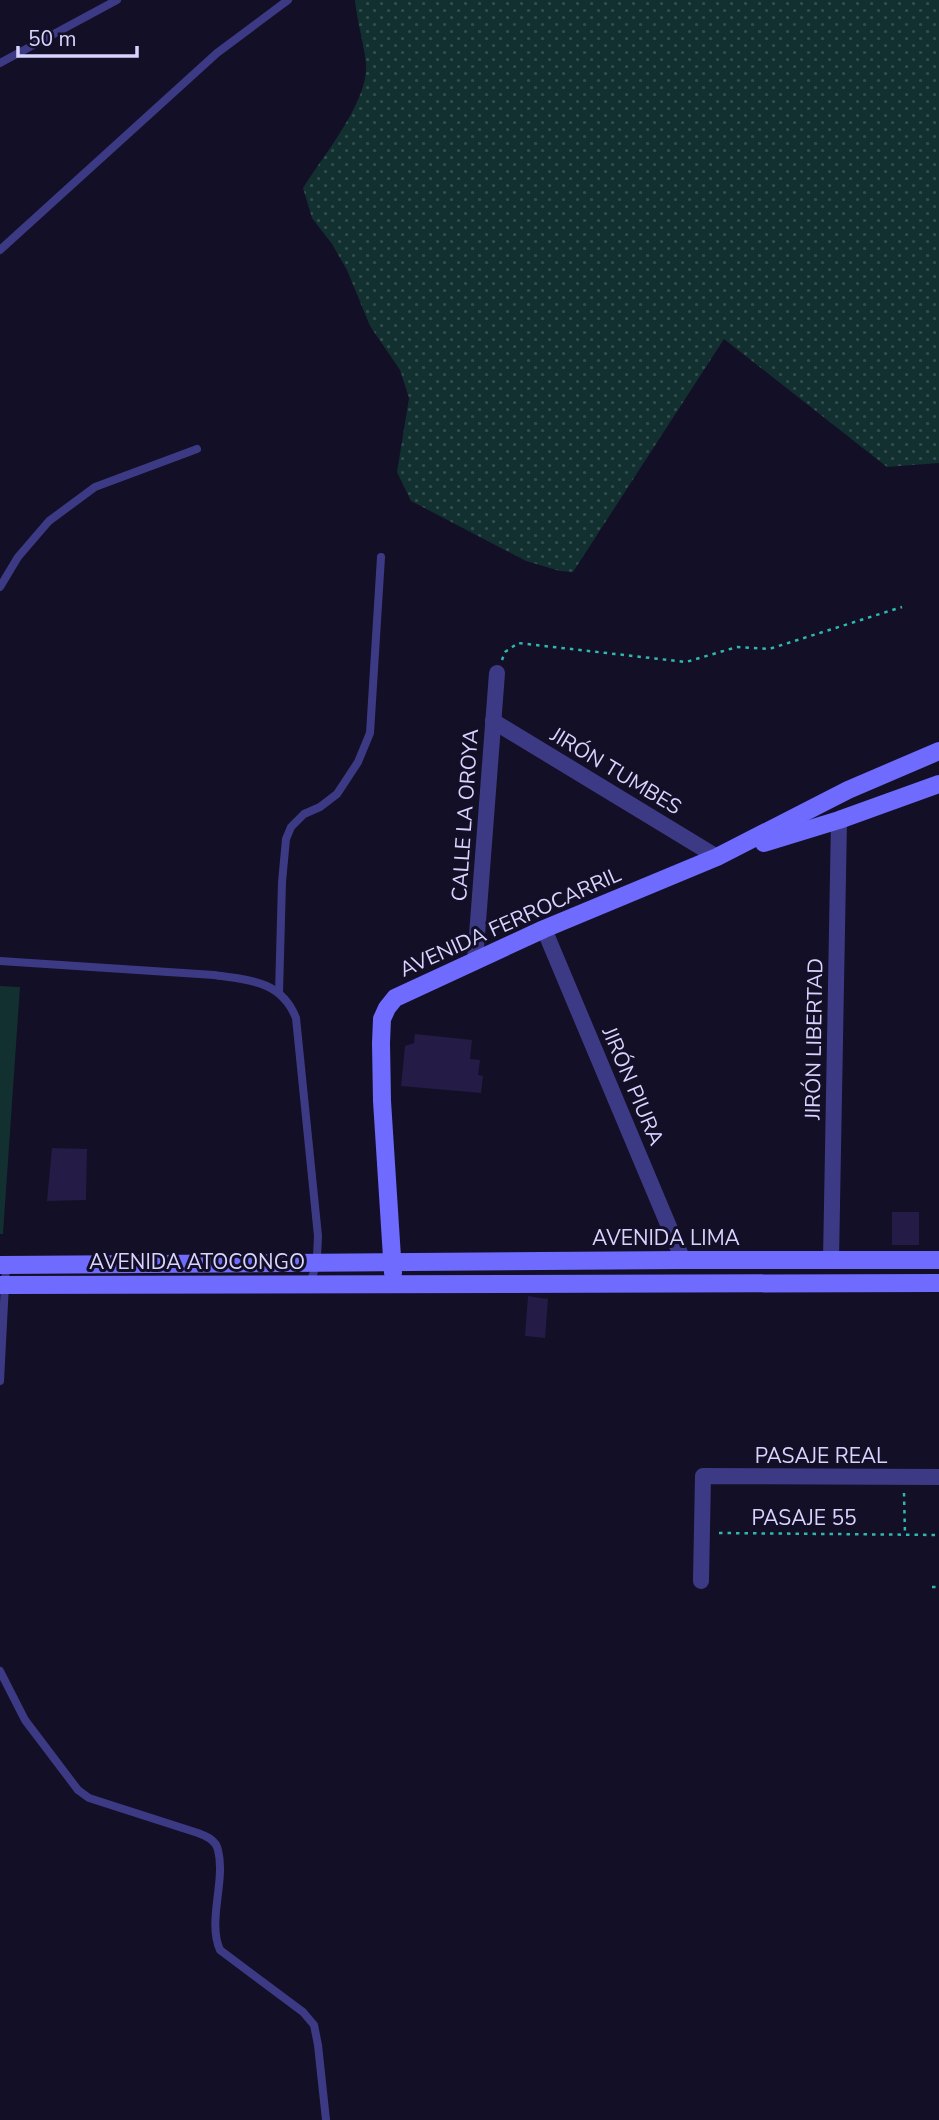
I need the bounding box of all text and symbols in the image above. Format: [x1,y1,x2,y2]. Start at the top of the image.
scale bar [18,14,136,58]
text: 50 m [28,25,77,53]
street label: JIRÓN TUMBES [544,720,687,821]
street label: CALLE LA OROYA [445,728,485,902]
street label: AVENIDA FERROCARRIL [395,860,626,984]
street label: JIRÓN LIBERTAD [799,958,829,1121]
street label: JIRÓN PIURA [595,1022,671,1150]
street label: AVENIDA LIMA [592,1224,740,1252]
street label: AVENIDA ATOCONGO [89,1248,305,1276]
street label: PASAJE REAL [755,1442,888,1470]
street label: PASAJE 55 [751,1504,857,1532]

